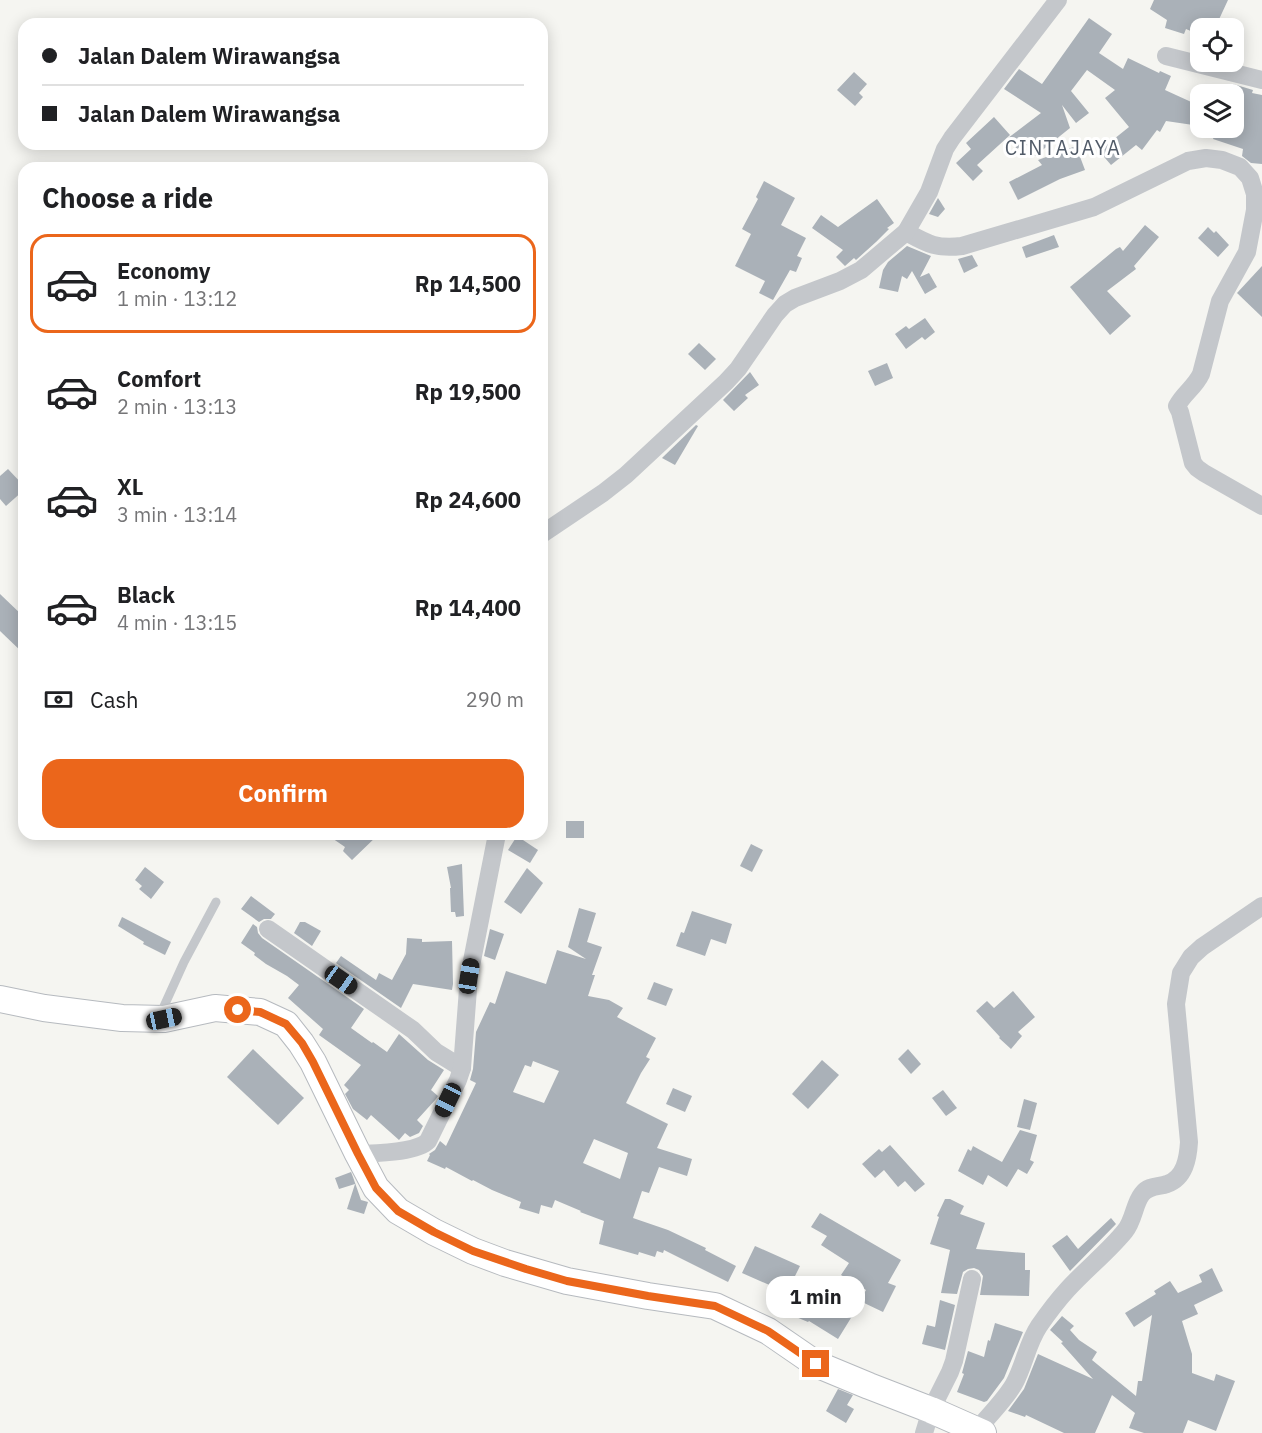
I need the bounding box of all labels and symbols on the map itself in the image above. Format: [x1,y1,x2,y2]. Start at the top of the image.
district label: CINTAJAYA [1005,134,1121,161]
car [457,957,481,995]
car [321,962,361,998]
route start [224,996,251,1023]
car [145,1006,183,1032]
car [432,1080,464,1120]
callout: 1 min [766,1277,866,1319]
route end [802,1350,829,1377]

